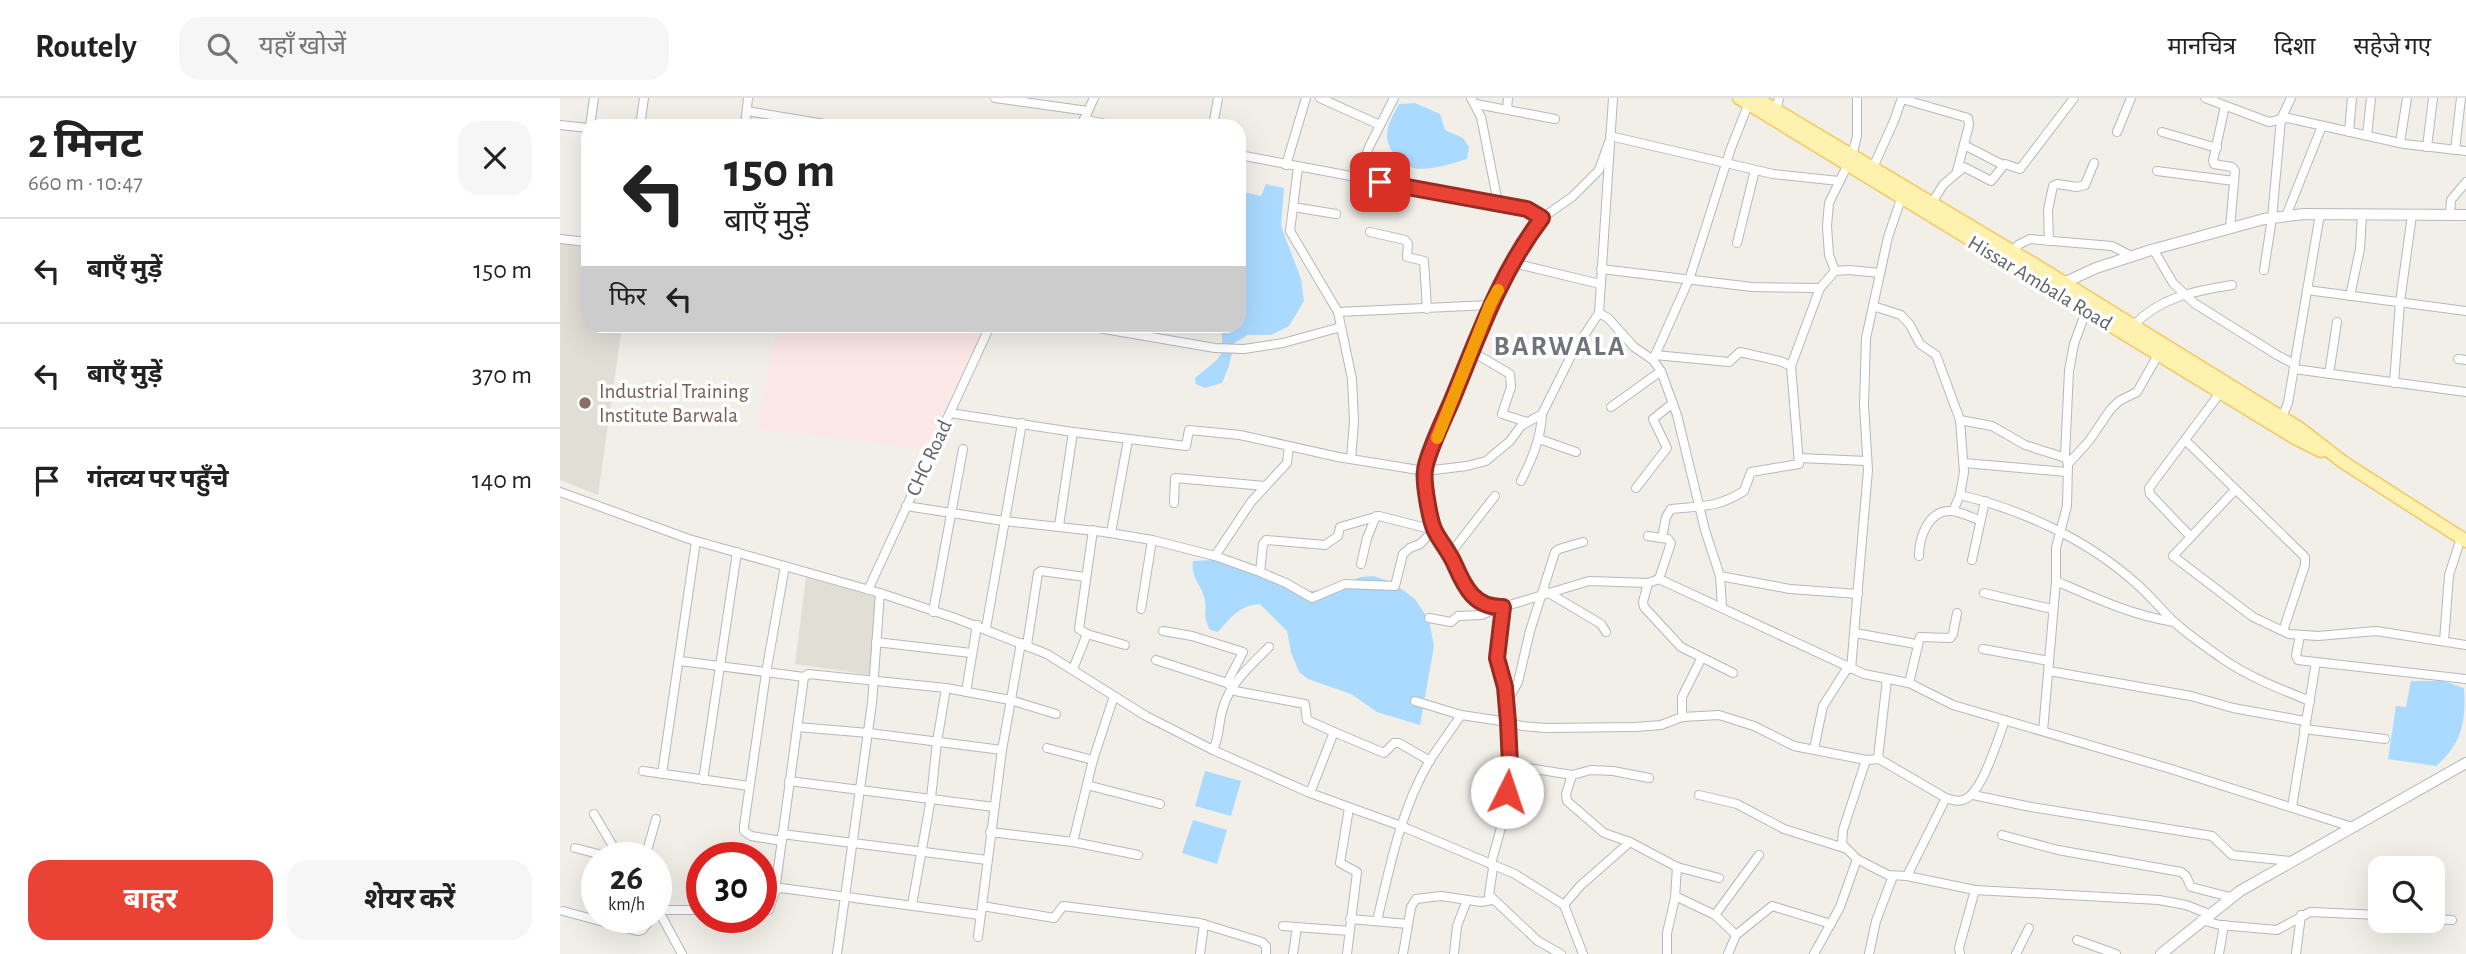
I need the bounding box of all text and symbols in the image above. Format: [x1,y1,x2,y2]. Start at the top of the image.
search box [179,17,669,80]
icon: search [203,29,241,67]
text: Routely [35,31,137,64]
text: यहाँ खोजें [259,33,346,59]
text: मानचित्र [2167,35,2236,59]
text: दिशा [2274,35,2315,59]
text: सहेजे गए [2353,35,2431,59]
button: close [458,121,532,195]
text: 2 मिनट [28,123,142,165]
icon: left [609,147,700,238]
text: 150 m [724,147,835,196]
pin [1350,152,1410,212]
icon: arrive [1361,163,1399,201]
text: 660 m · 10:47 [28,172,143,195]
text: बाएँ मुड़ें [724,205,810,237]
street label: Hissar Ambala Road [1964,232,2116,334]
icon: left [28,252,66,290]
text: बाएँ मुड़ें [87,256,162,282]
text: 150 m [473,257,532,283]
icon: left [660,280,698,318]
text: फिर [609,284,646,310]
district label: BARWALA [1493,333,1627,361]
icon: left [28,357,66,395]
text: बाएँ मुड़ें [87,361,162,387]
text: 370 m [472,362,532,388]
place label: Industrial Training Institute Barwala [599,381,750,426]
marker: Industrial Training Institute Barwala [577,395,593,411]
street label: CHC Road [902,417,956,499]
icon: arrive [28,462,66,500]
text: गंतव्य पर पहुँचे [87,466,229,492]
text: 140 m [472,467,532,493]
position arrow [1470,755,1544,829]
speed limit sign: 30 [686,842,777,933]
map controls [2368,856,2445,933]
button: search [2368,856,2445,933]
button: बाहर [28,860,273,940]
button: शेयर करें [287,860,532,940]
text: 26 [610,861,643,896]
text: km/h [608,896,645,914]

